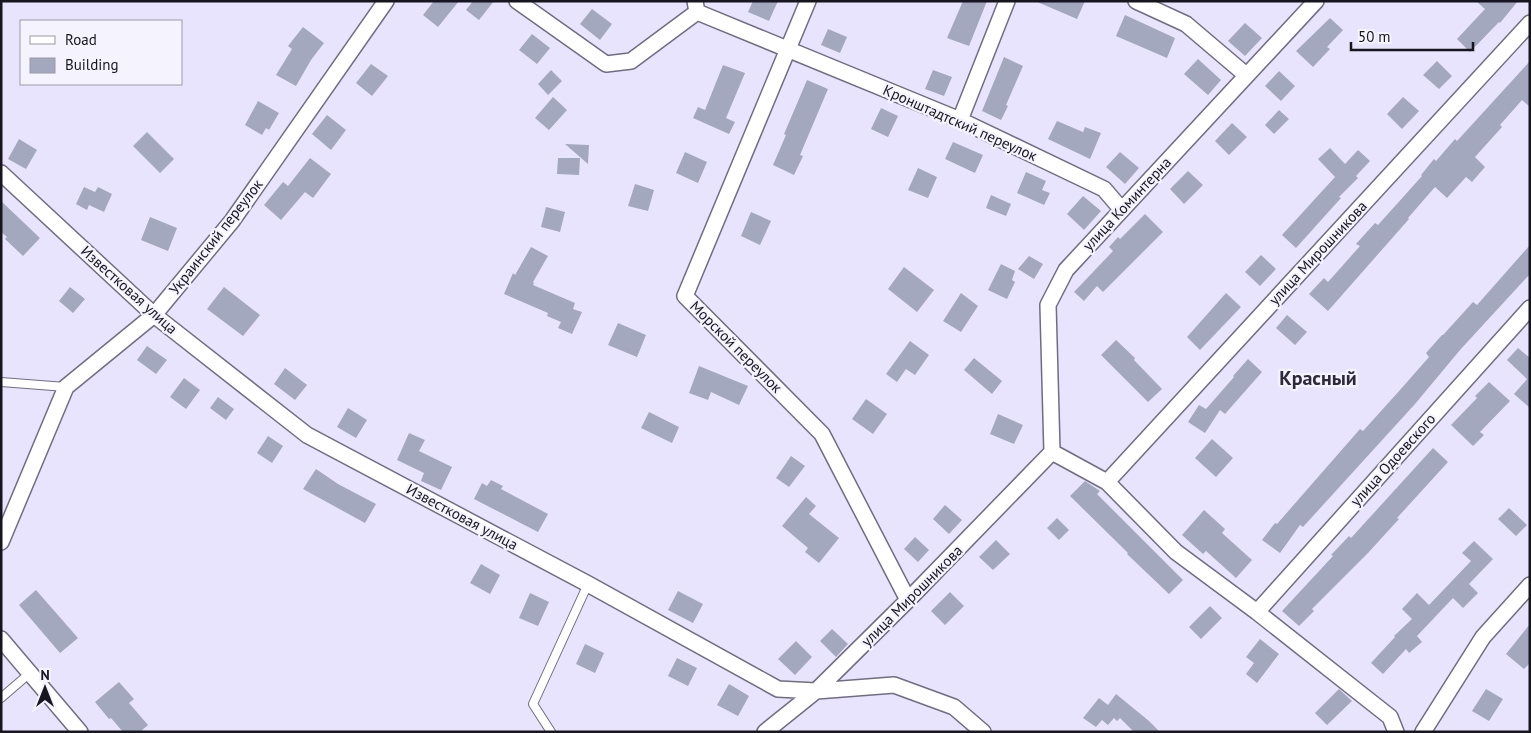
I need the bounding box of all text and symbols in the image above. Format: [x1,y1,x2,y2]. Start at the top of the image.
legend [20,20,182,85]
scale bar [1351,20,1474,52]
text: 50 m [1358,27,1391,46]
text: Road [65,30,97,49]
text: Building [65,55,119,74]
street label: Кронштадтский переулок [880,80,1041,165]
street label: улица Коминтерна [1078,153,1175,255]
street label: Украинский переулок [165,174,267,298]
street label: улица Мирошникова [1264,197,1371,309]
street label: Известковая улица [77,241,182,338]
street label: Морской переулок [686,297,787,397]
district label: Красный [1279,365,1357,391]
street label: улица Одоевского [1346,409,1439,510]
street label: Известковая улица [403,479,521,554]
street label: улица Мирошникова [857,541,966,650]
north arrow [20,663,70,713]
text: N [40,666,50,684]

